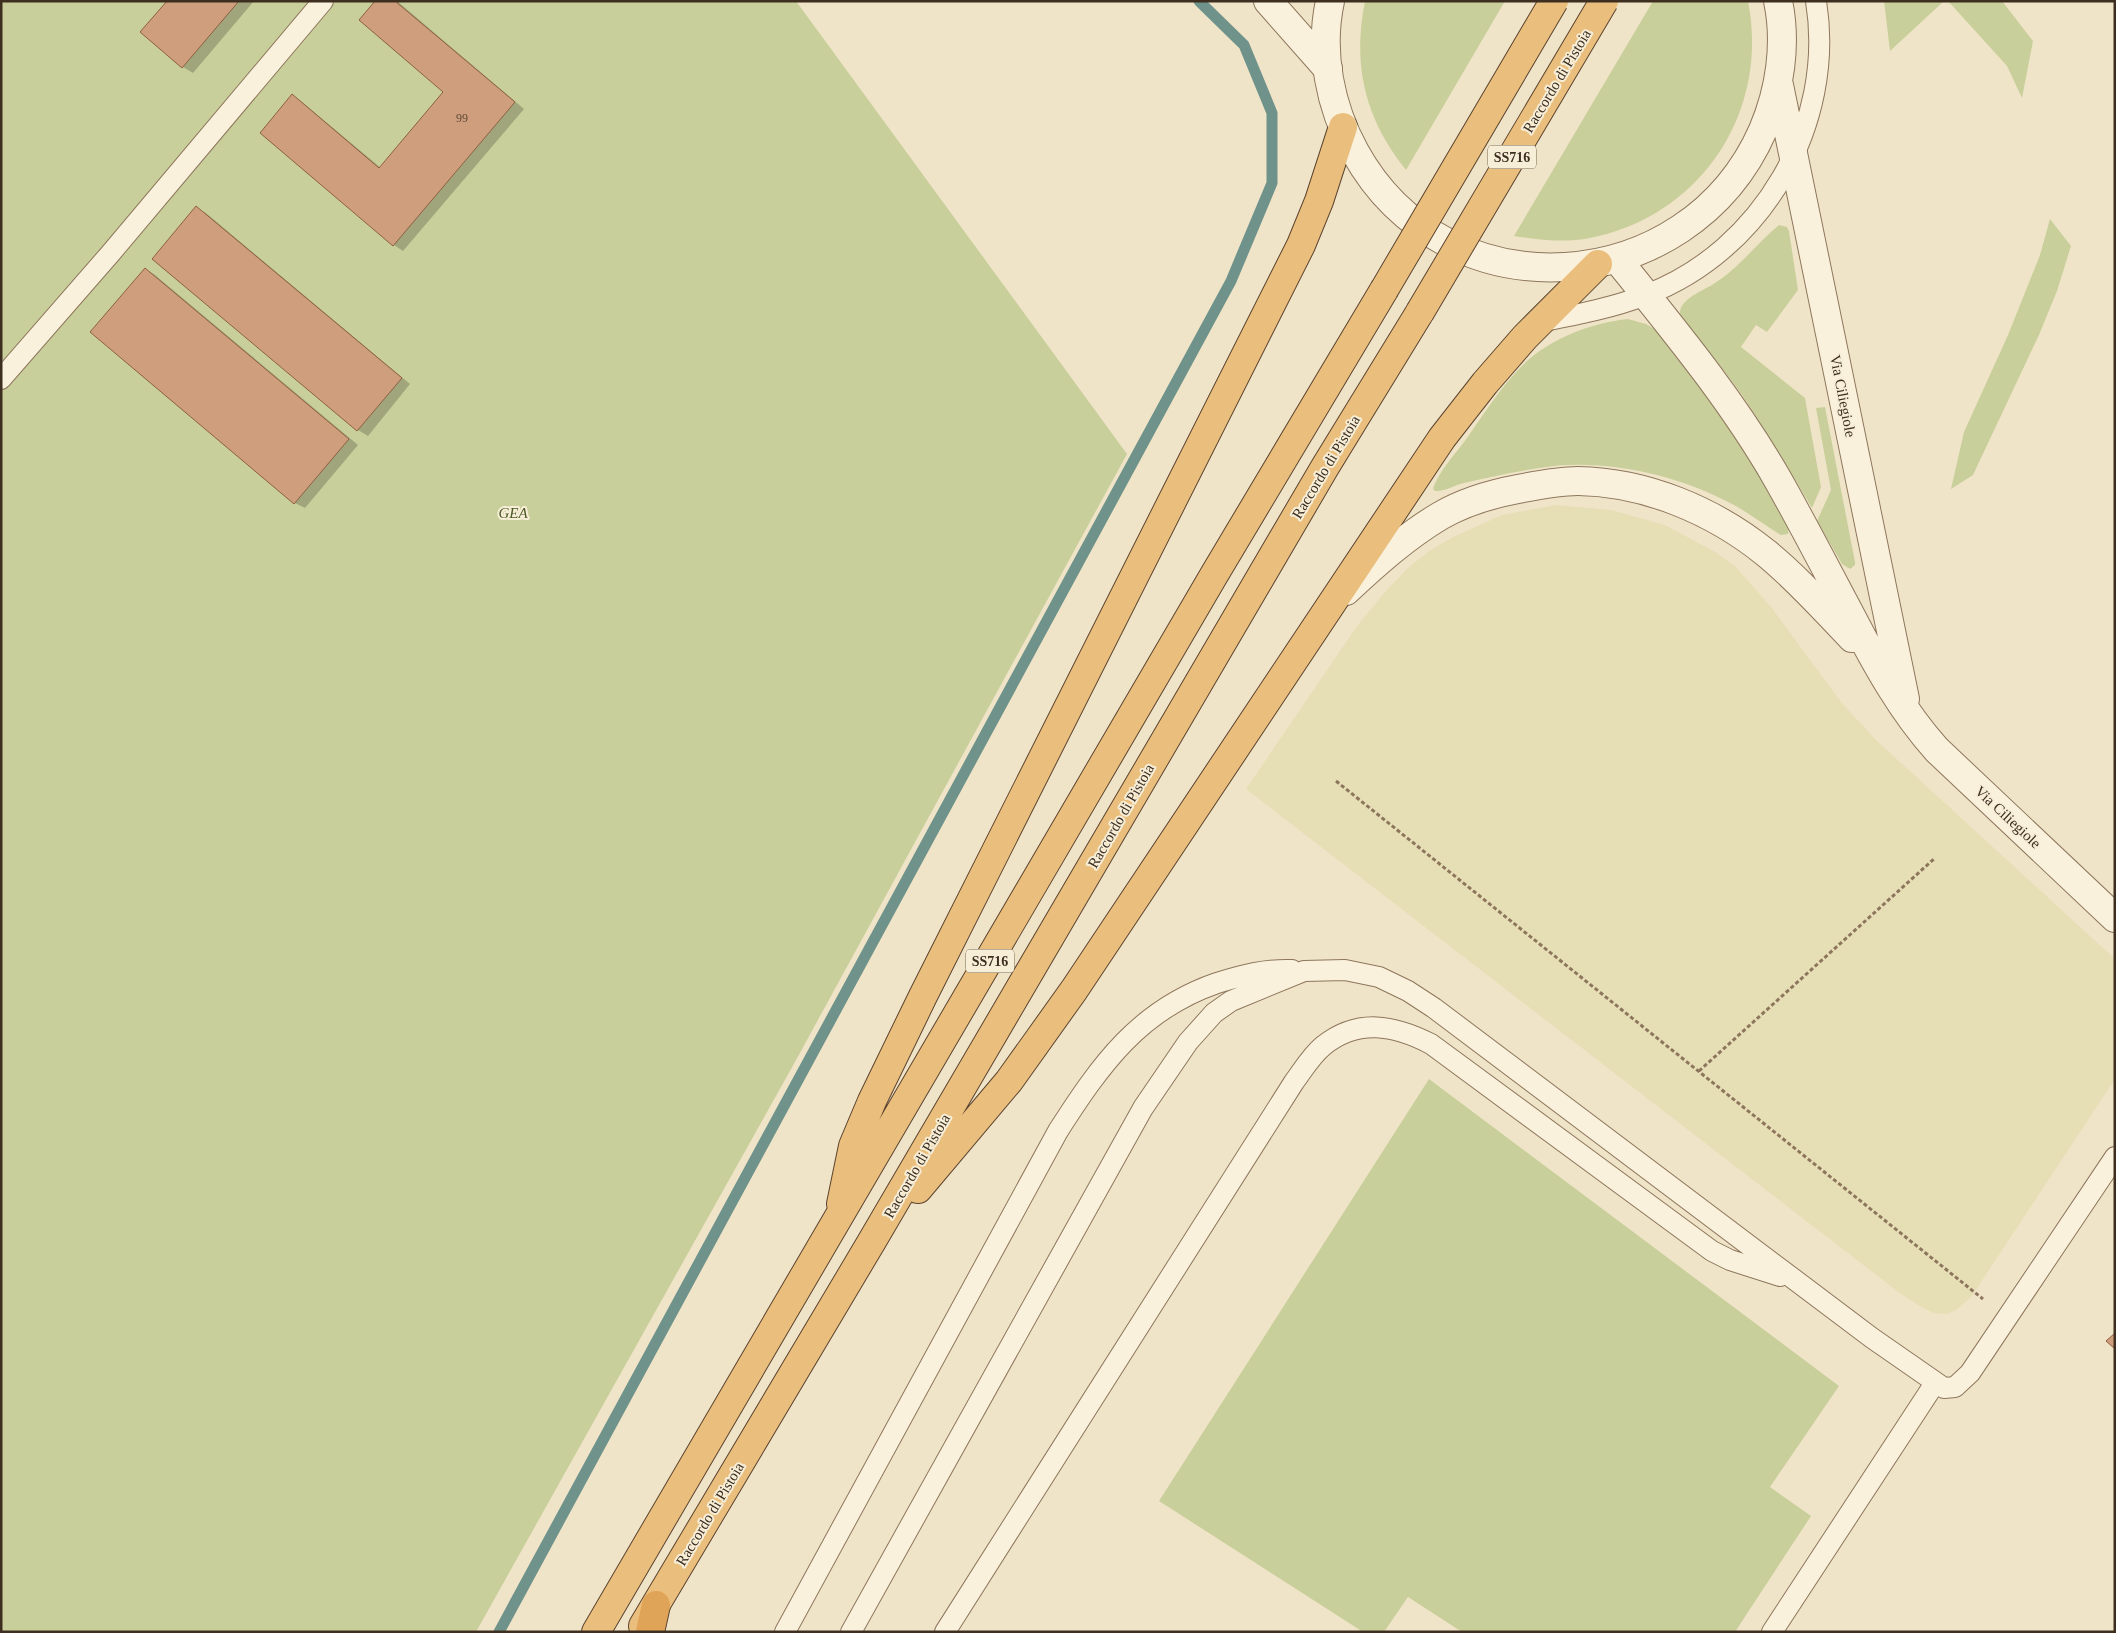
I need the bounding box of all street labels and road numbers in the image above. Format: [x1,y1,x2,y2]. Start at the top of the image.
street label: Raccordo di Pistoia [1520,26,1594,135]
road number: SS716 [1488,146,1536,168]
street label: Via Ciliegiole [1827,353,1859,439]
street label: Raccordo di Pistoia [1289,412,1363,521]
street label: Raccordo di Pistoia [1085,761,1157,871]
street label: Via Ciliegiole [1972,783,2044,852]
road number: SS716 [966,949,1014,972]
street label: Raccordo di Pistoia [881,1111,953,1221]
street label: Raccordo di Pistoia [673,1459,747,1568]

